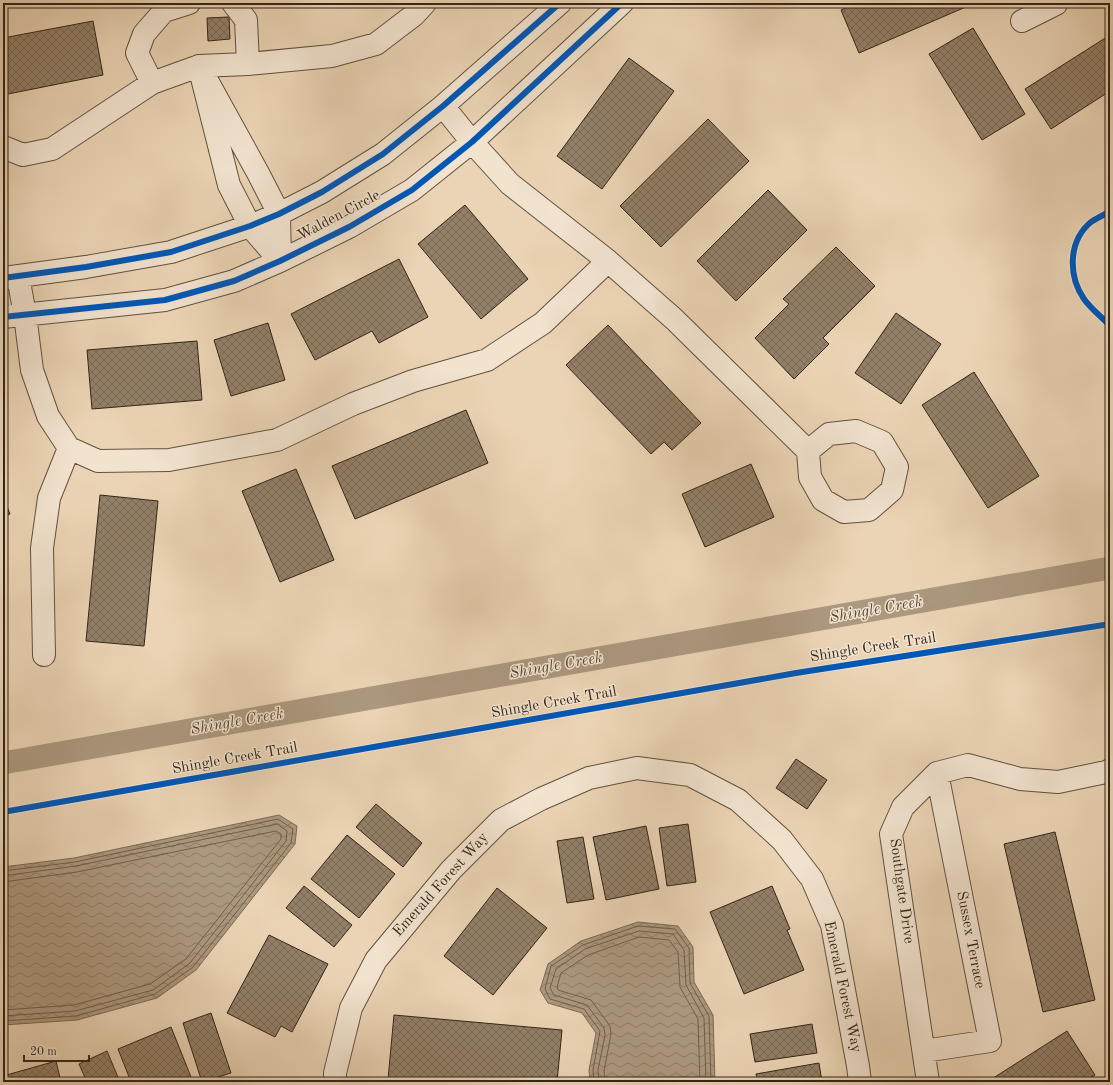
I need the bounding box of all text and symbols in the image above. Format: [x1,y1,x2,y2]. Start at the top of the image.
street label: Walden Circle [295,188,383,244]
water label: Shingle Creek [828,594,924,626]
street label: Shingle Creek Trail [809,631,937,665]
water label: Shingle Creek [508,650,604,682]
street label: Shingle Creek Trail [490,685,618,721]
water label: Shingle Creek [189,706,285,738]
street label: Shingle Creek Trail [171,741,299,777]
street label: Emerald Forest Way [391,830,492,940]
street label: Southgate Drive [886,837,916,945]
street label: Sussex Terrace [953,890,987,990]
street label: Emerald Forest Way [821,920,863,1054]
scale bar [24,1037,89,1063]
text: 20 m [30,1046,57,1058]

